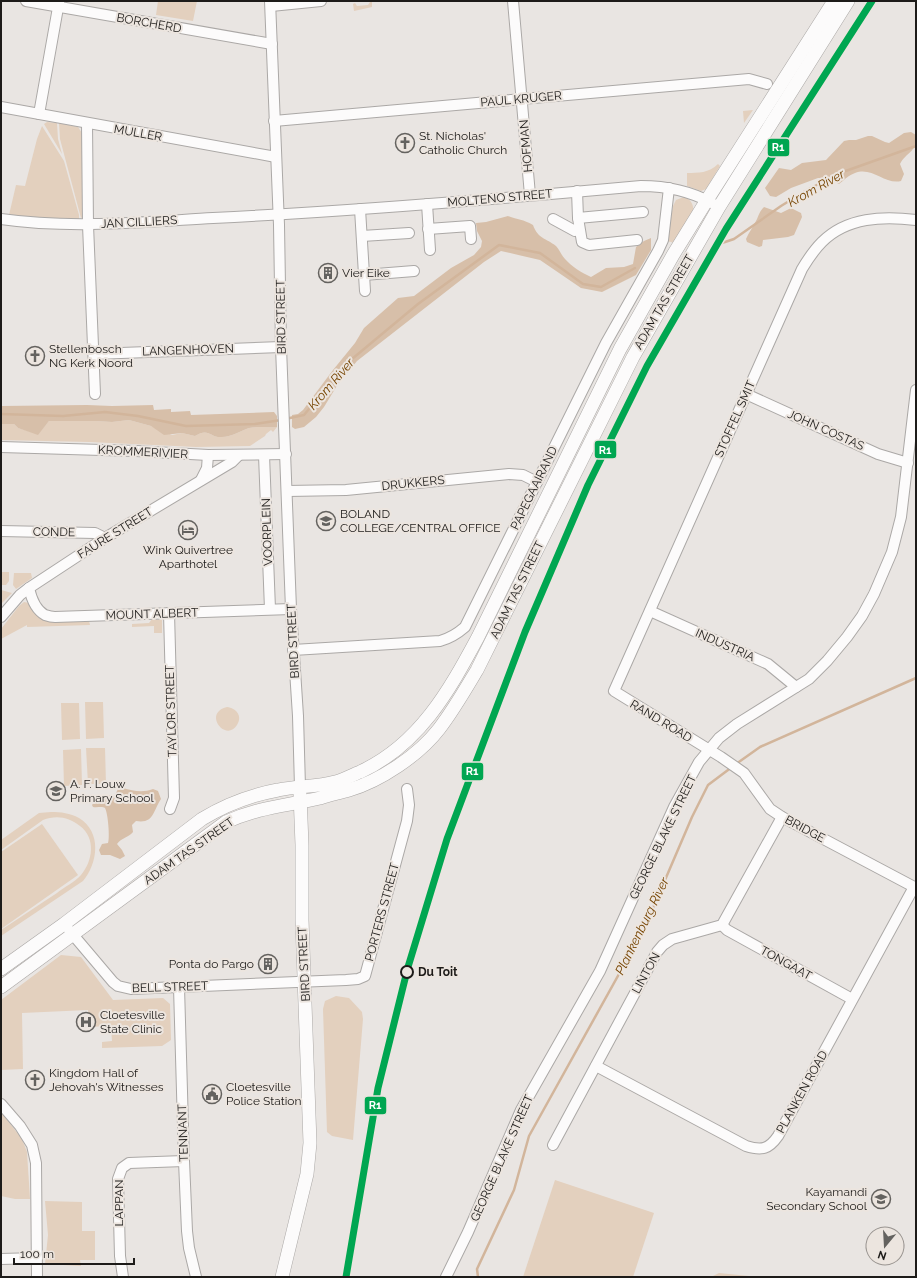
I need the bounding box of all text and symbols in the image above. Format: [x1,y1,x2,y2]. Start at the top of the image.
street label: BORCHERD [115,10,183,36]
street label: PAUL KRUGER [480,88,562,110]
street label: HOFMAN [517,119,535,173]
street label: MULLER [113,122,163,144]
place label: St. Nicholas' Catholic Church [419,129,507,157]
church icon: St. Nicholas' Catholic Church [394,132,416,154]
line badge: R1 [767,138,790,157]
text: R1 [772,141,785,154]
water label: Krom River [785,166,848,210]
street label: MOLTENO STREET [447,186,554,210]
street label: JAN CILLIERS [100,213,178,231]
street label: ADAM TAS STREET [631,252,697,352]
building icon: Vier Eike [317,262,339,284]
place label: Vier Eike [342,266,390,280]
street label: BIRD STREET [273,279,289,355]
street label: LANGENHOVEN [142,341,234,359]
place label: Stellenbosch NG Kerk Noord [49,342,133,370]
church icon: Stellenbosch NG Kerk Noord [24,345,46,367]
water label: Krom River [305,355,358,413]
street label: STOFFEL SMIT [712,378,758,460]
street label: JOHN COSTAS [786,407,866,453]
line badge: R1 [594,440,617,459]
street label: KROMMERIVIER [98,443,188,461]
street label: PAPEGAAIRAND [508,444,560,532]
text: R1 [599,444,612,457]
street label: DRUKKERS [381,473,445,493]
street label: VOORPLEIN [259,498,275,566]
street label: FAURE STREET [75,504,156,562]
place label: BOLAND COLLEGE/CENTRAL OFFICE [340,507,501,535]
school or university icon: BOLAND COLLEGE/CENTRAL OFFICE [315,510,337,532]
hotel icon: Wink Quivertree Aparthotel [177,519,199,541]
street label: CONDE [33,525,75,539]
street label: ADAM TAS STREET [487,538,547,641]
place label: Wink Quivertree Aparthotel [143,543,233,571]
street label: BIRD STREET [284,603,302,679]
street label: MOUNT ALBERT [105,605,199,623]
street label: INDUSTRIA [693,626,757,664]
street label: TAYLOR STREET [162,664,180,757]
street label: RAND ROAD [627,697,695,745]
line badge: R1 [461,762,484,781]
text: R1 [466,765,479,778]
street label: GEORGE BLAKE STREET [627,772,700,902]
place label: A. F. Louw Primary School [70,777,154,805]
school or university icon: A. F. Louw Primary School [45,780,67,802]
street label: BRIDGE [783,813,827,845]
street label: ADAM TAS STREET [141,814,237,887]
street label: PORTERS STREET [362,861,402,963]
water label: Plankenburg River [612,874,672,977]
street label: BIRD STREET [295,926,313,1002]
street label: TONGAAT [758,943,815,983]
street label: LINTON [629,950,663,996]
building icon: Ponta do Pargo [257,953,279,975]
place label: Ponta do Pargo [169,957,254,971]
marker: Du Toit [400,965,414,979]
place label: Du Toit [418,965,458,979]
street label: BELL STREET [132,979,209,995]
place label: Cloetesville State Clinic [100,1008,165,1036]
hospital icon: Cloetesville State Clinic [75,1011,97,1033]
street label: PLANKEN ROAD [773,1048,831,1136]
place label: Kingdom Hall of Jehovah's Witnesses [49,1066,164,1094]
church icon: Kingdom Hall of Jehovah's Witnesses [24,1069,46,1091]
place label: Cloetesville Police Station [226,1080,301,1108]
public building icon: Cloetesville Police Station [201,1083,223,1105]
street label: GEORGE BLAKE STREET [468,1092,537,1223]
line badge: R1 [364,1096,387,1115]
text: R1 [369,1099,382,1112]
street label: TENNANT [175,1103,191,1162]
street label: LAPPAN [112,1180,126,1226]
place label: Kayamandi Secondary School [766,1185,868,1213]
school or university icon: Kayamandi Secondary School [870,1188,892,1210]
north arrow [865,1226,905,1266]
scale bar [14,1240,134,1266]
text: 100 m [20,1247,54,1261]
text: N [876,1248,888,1263]

